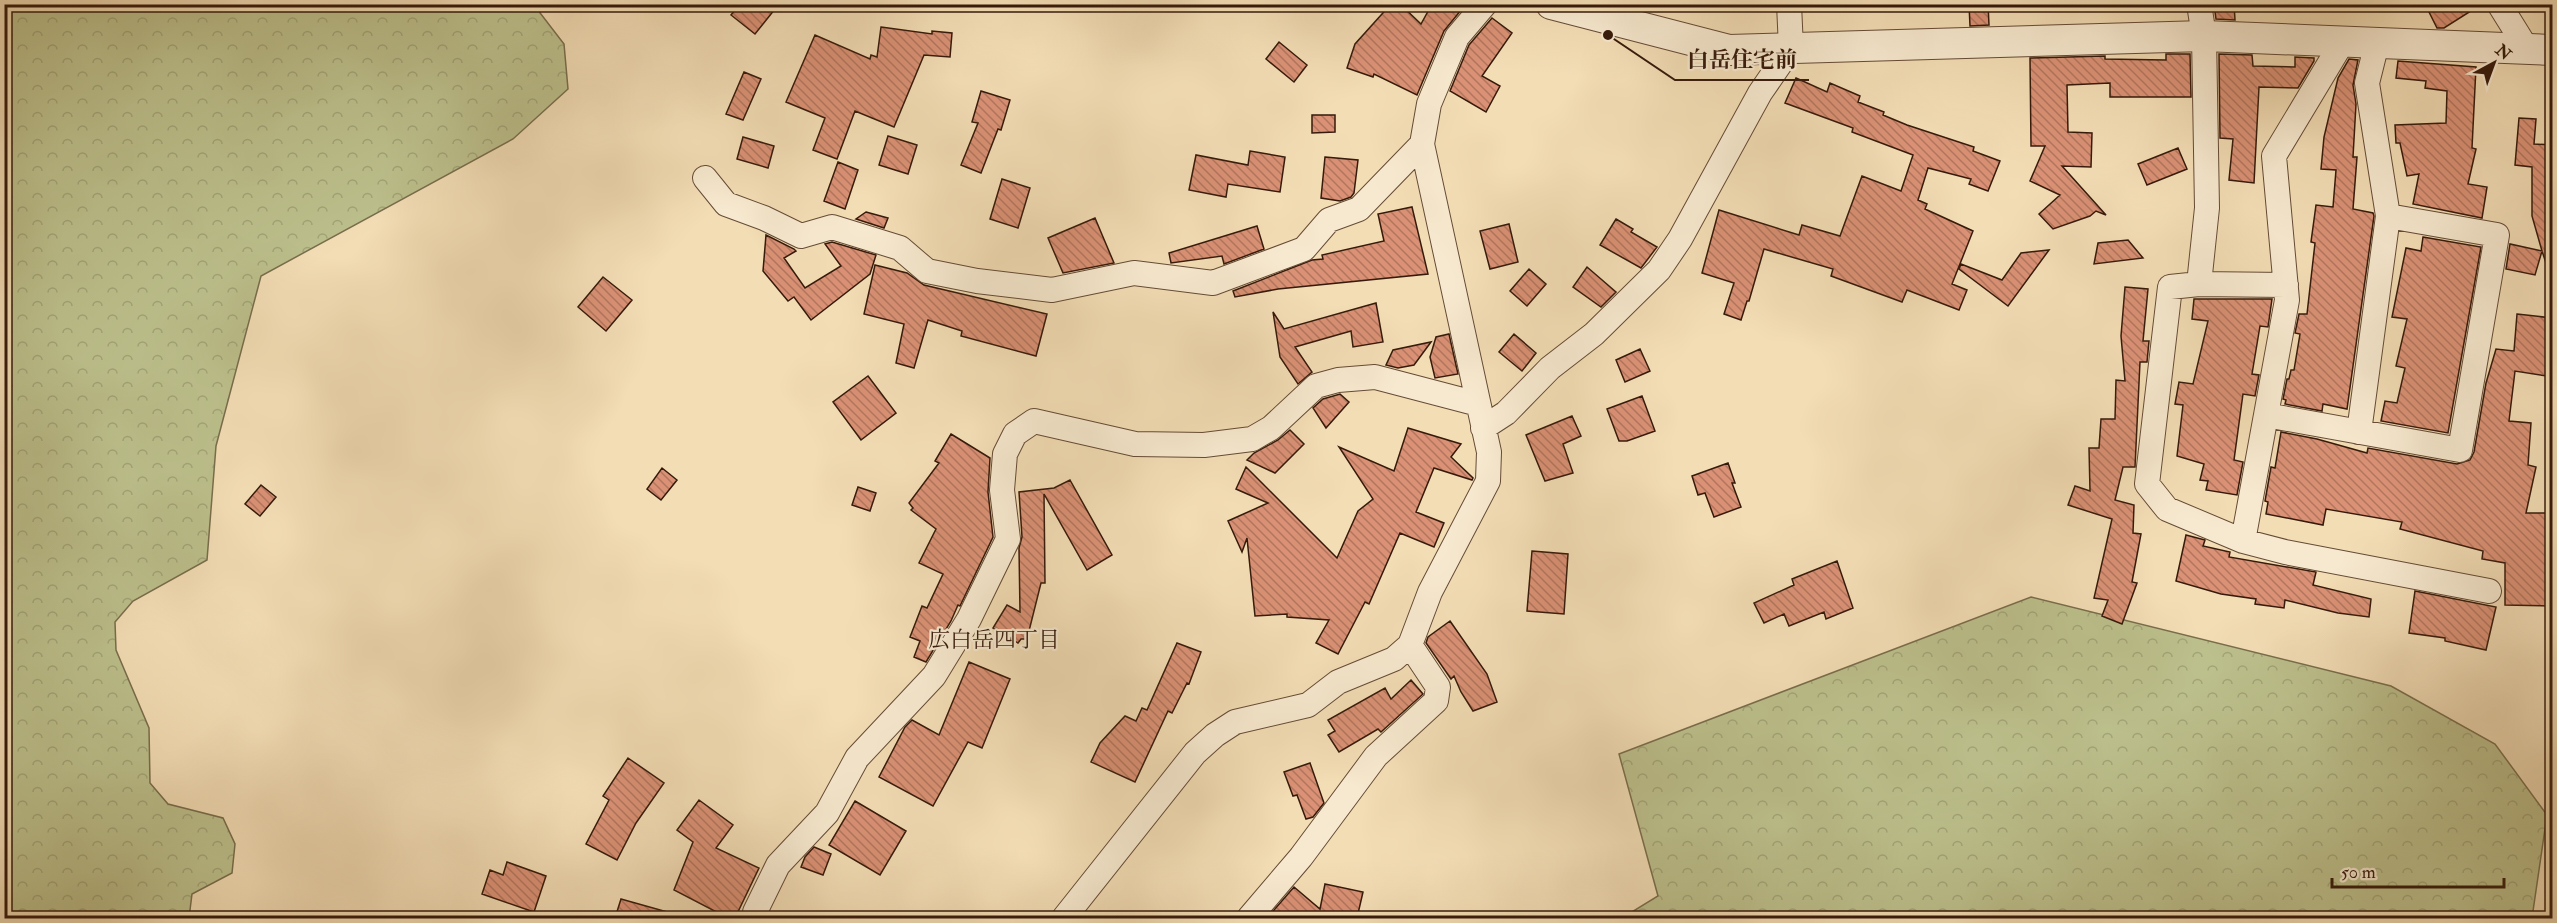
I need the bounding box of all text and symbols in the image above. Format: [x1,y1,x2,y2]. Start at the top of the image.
north arrow [2464,33,2524,93]
callout: 白岳住宅前 [1675,40,1809,80]
text: N [2490,40,2516,65]
text: 白岳住宅前 [1687,46,1797,74]
district label: 広白岳四丁目 [928,626,1060,654]
scale bar [2332,851,2504,889]
text: 50 m [2341,861,2376,884]

